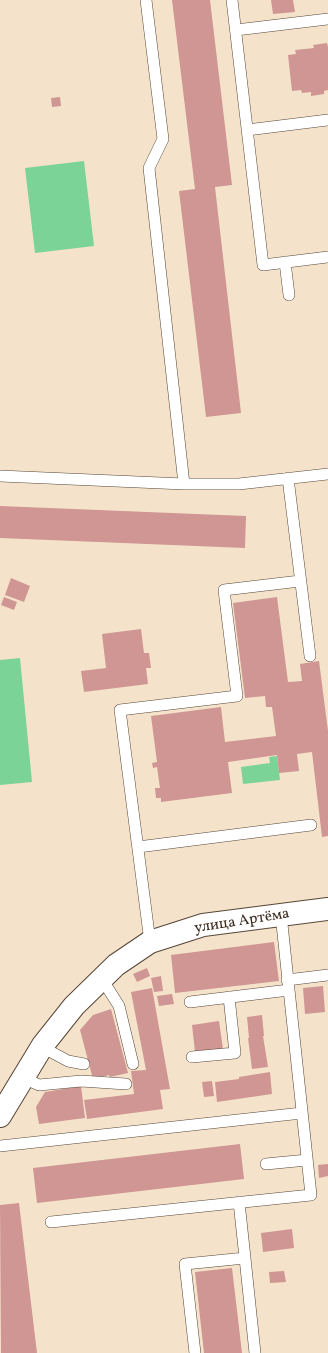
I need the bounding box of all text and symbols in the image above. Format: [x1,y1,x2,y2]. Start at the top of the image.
street label: улица Артёма [193,906,291,938]

